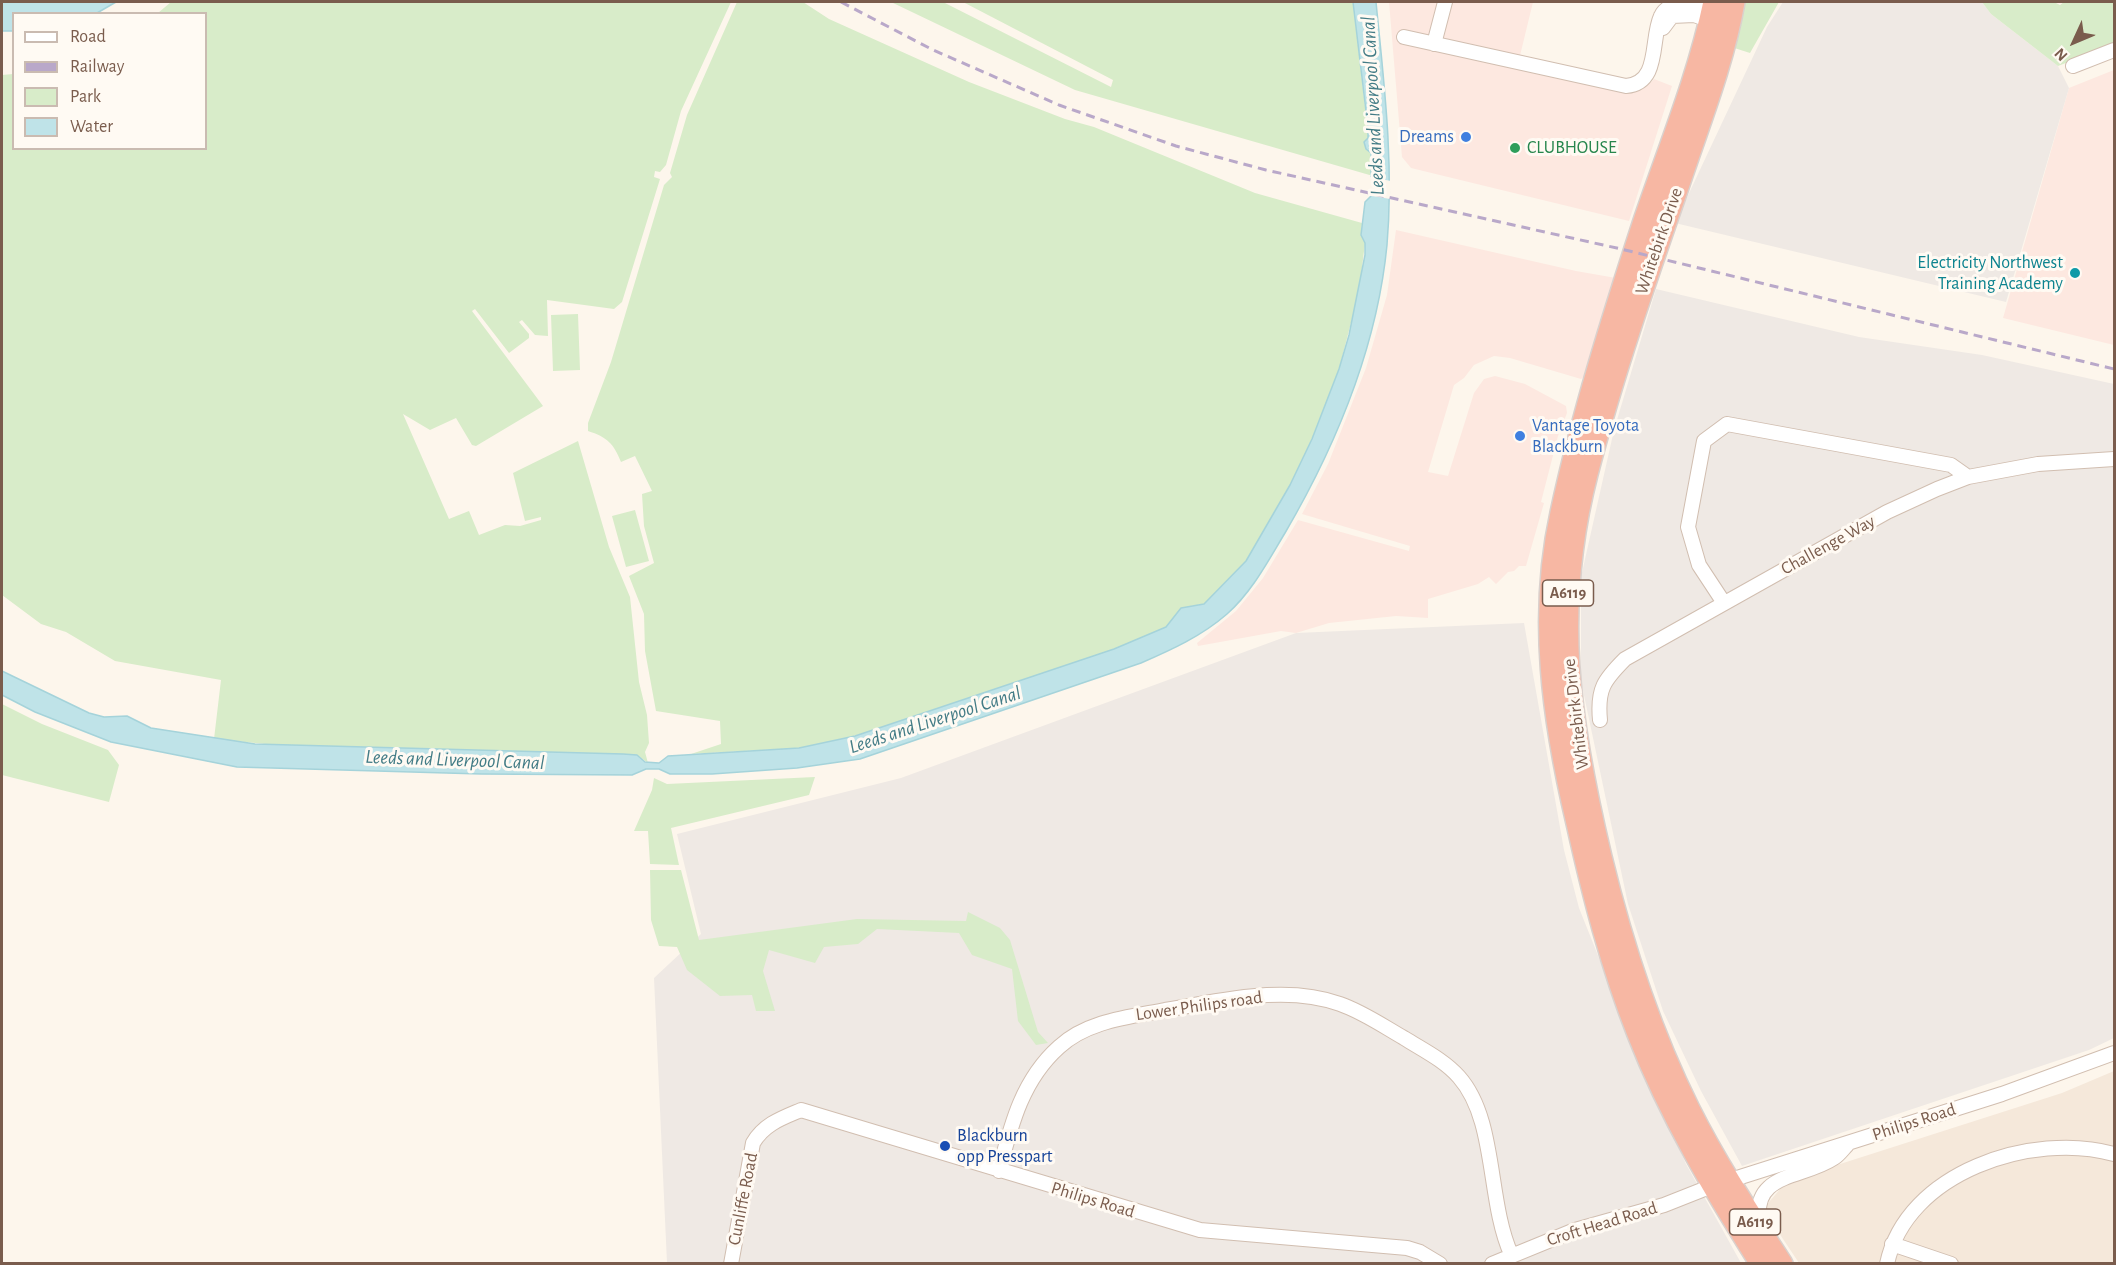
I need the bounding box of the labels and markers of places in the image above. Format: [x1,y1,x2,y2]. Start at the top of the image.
place label: Dreams [1399,126,1454,148]
marker: Dreams [1459,130,1473,144]
place label: CLUBHOUSE [1527,137,1617,159]
marker: CLUBHOUSE [1508,141,1522,155]
place label: Electricity Northwest Training Academy [1917,252,2063,294]
marker: Electricity Northwest Training Academy [2068,266,2082,280]
place label: Vantage Toyota Blackburn [1532,415,1639,458]
marker: Vantage Toyota Blackburn [1513,429,1527,443]
place label: Blackburn opp Presspart [957,1125,1053,1168]
marker: Blackburn opp Presspart [938,1139,952,1153]

